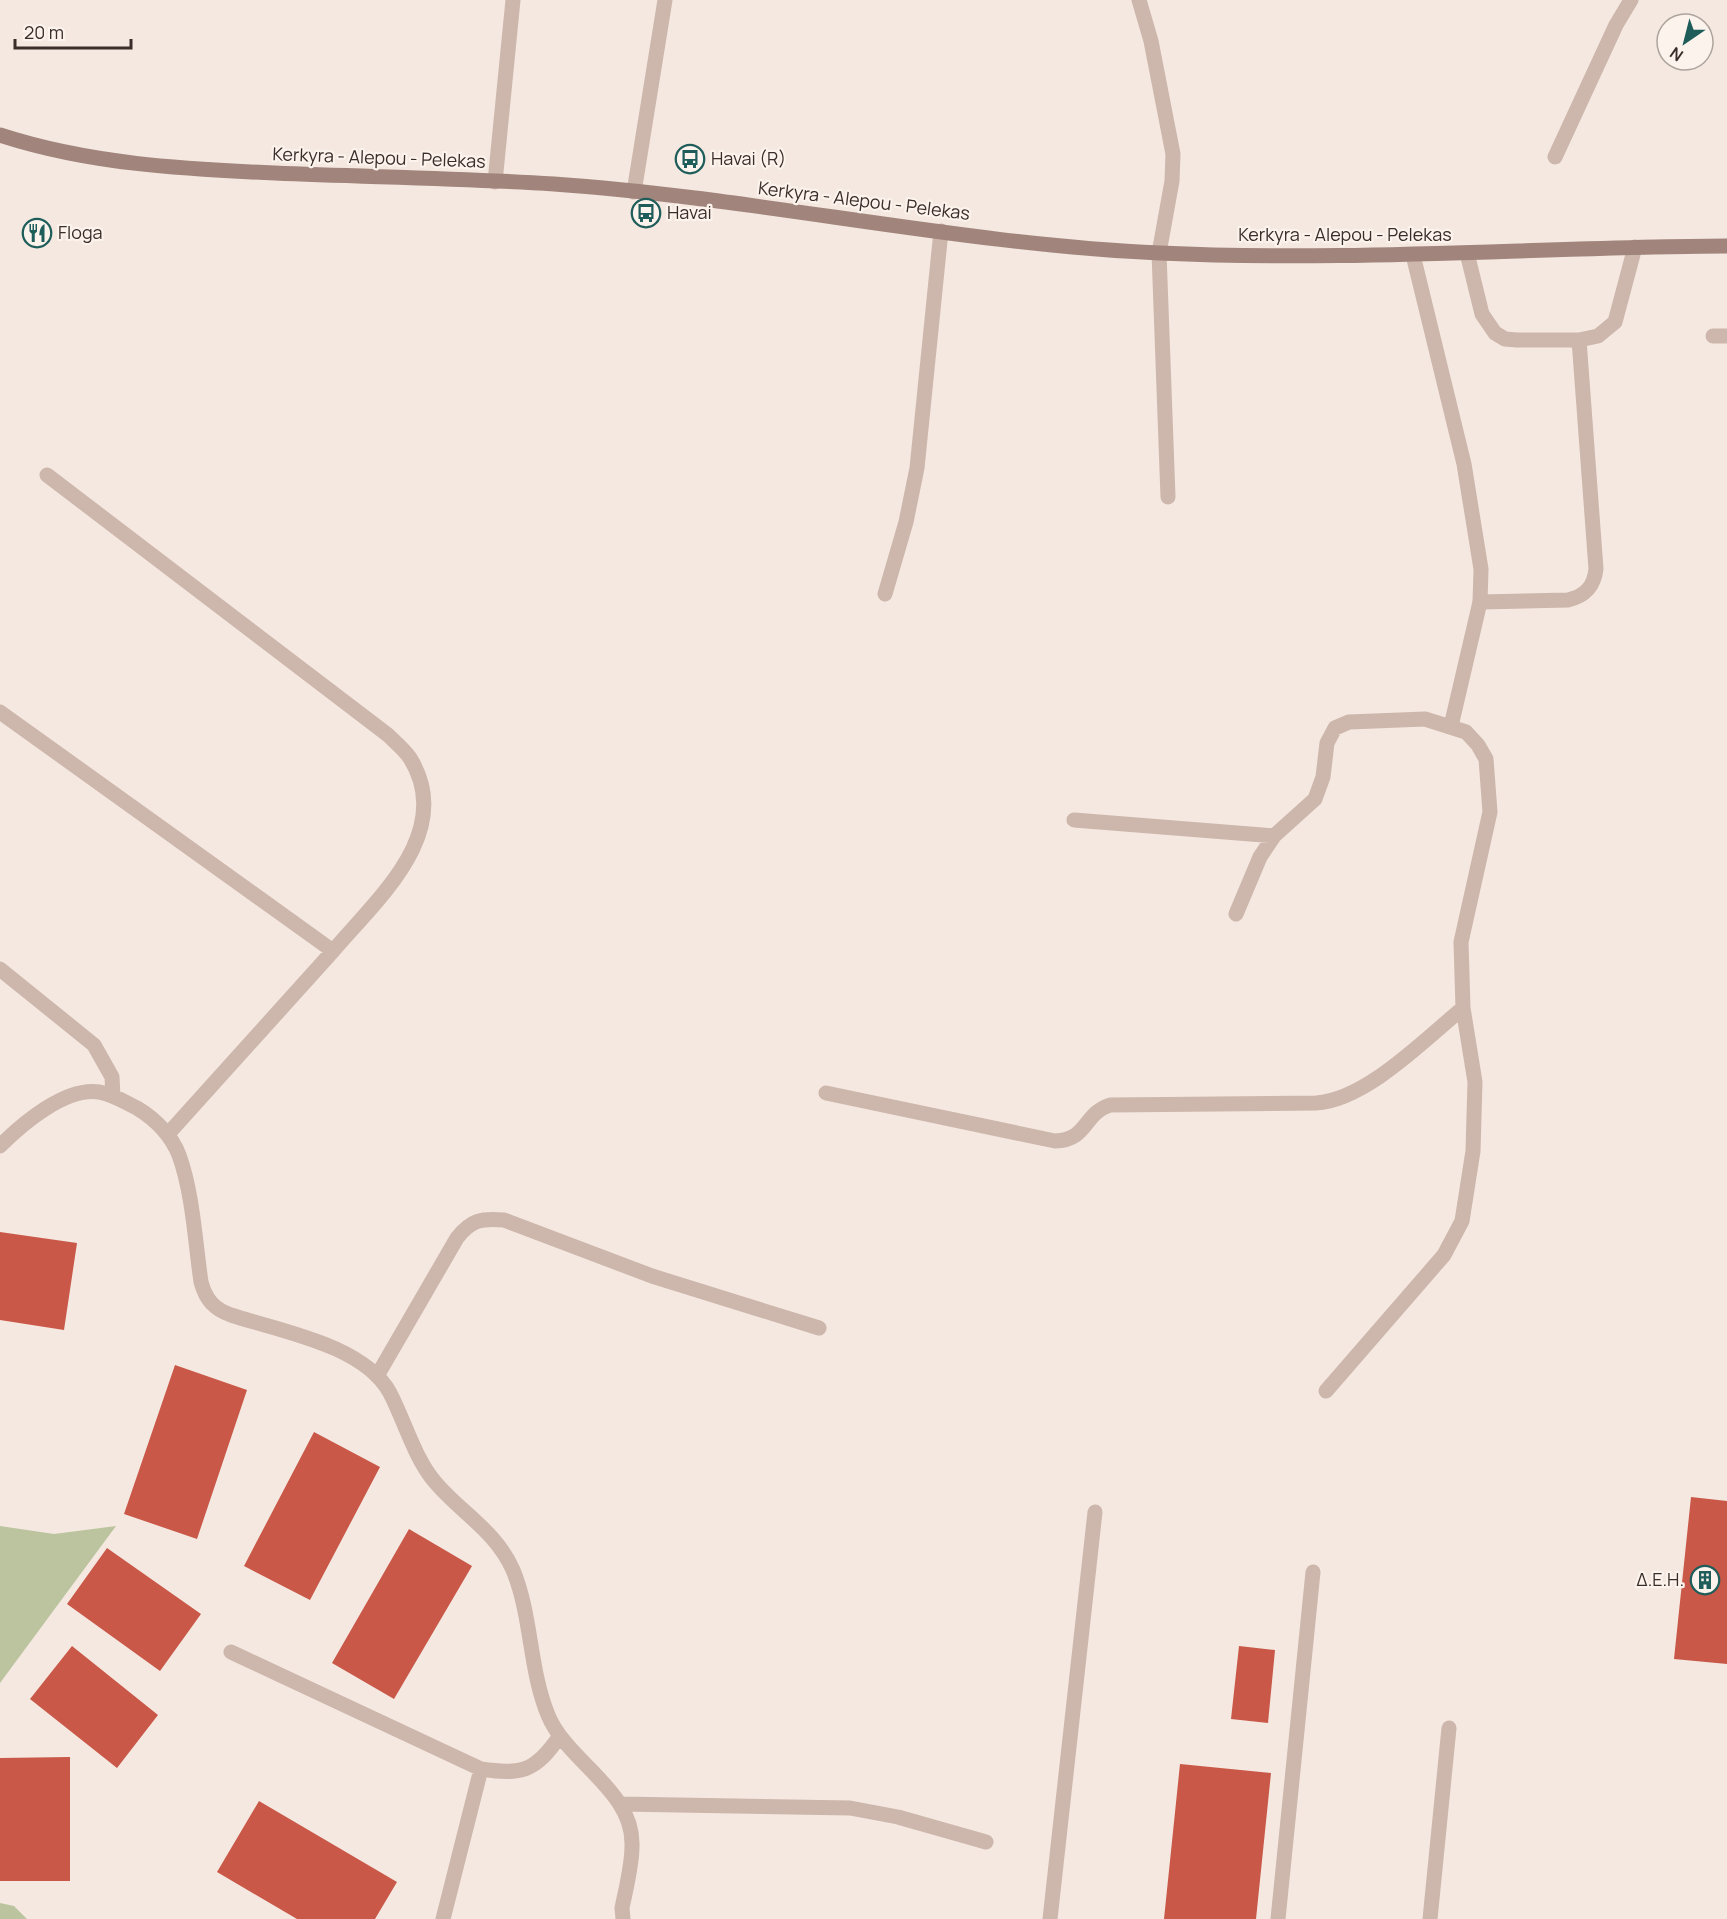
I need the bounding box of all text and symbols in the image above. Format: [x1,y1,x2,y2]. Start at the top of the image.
scale bar [15,12,130,50]
north arrow [1655,12,1715,72]
text: 20 m [24,20,64,44]
text: N [1665,42,1687,67]
street label: Kerkyra - Alepou - Pelekas [272,141,486,173]
bus stop icon: Havai (R) [674,143,706,175]
place label: Havai (R) [711,146,786,170]
street label: Kerkyra - Alepou - Pelekas [757,175,971,225]
bus stop icon: Havai [630,197,662,229]
place label: Havai [667,200,712,224]
restaurant icon: Floga [21,217,53,249]
place label: Floga [58,220,103,244]
street label: Kerkyra - Alepou - Pelekas [1238,222,1452,246]
building icon: Δ.Ε.Η. [1689,1564,1721,1596]
place label: Δ.Ε.Η. [1636,1567,1684,1591]

